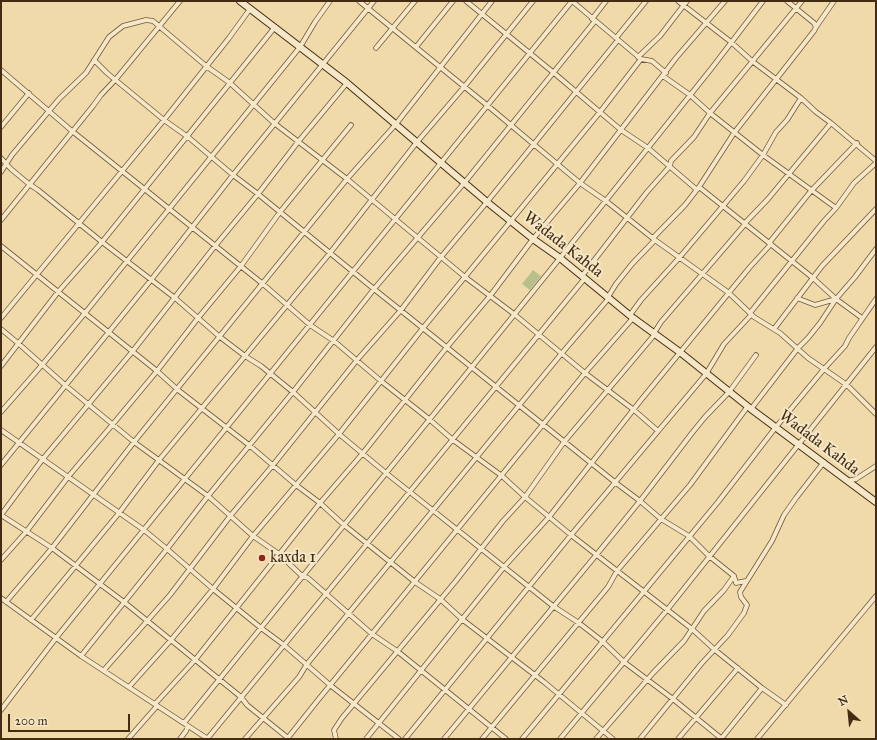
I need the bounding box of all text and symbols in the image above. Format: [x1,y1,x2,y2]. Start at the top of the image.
street label: Wadada Kahda [519,208,607,282]
street label: Wadada Kahda [775,406,863,480]
place label: kaxda 1 [270,548,316,568]
marker: kaxda 1 [257,553,267,563]
north arrow [829,692,869,732]
text: N [836,693,850,709]
scale bar [10,706,132,732]
text: 200 m [15,714,48,728]

